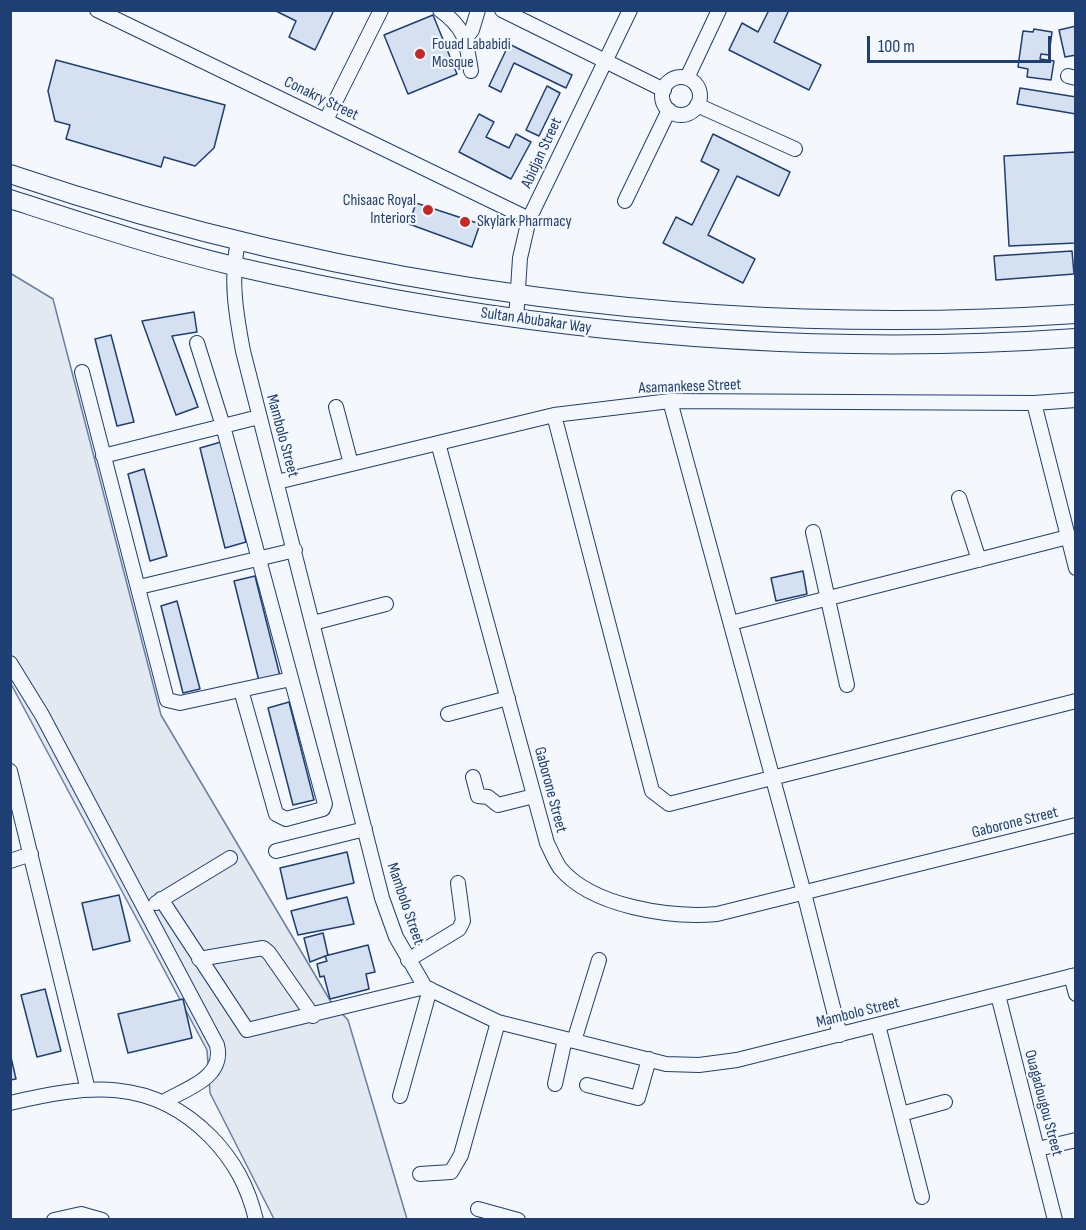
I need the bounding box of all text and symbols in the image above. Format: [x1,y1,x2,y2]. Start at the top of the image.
scale bar [870,24,1054,62]
place label: Fouad Lababidi Mosque [432,35,511,73]
text: 100 m [878,36,915,57]
marker: Fouad Lababidi Mosque [413,47,427,61]
street label: Conakry Street [281,73,361,125]
street label: Abidjan Street [517,115,567,191]
place label: Chisaac Royal Interiors [343,191,416,229]
marker: Chisaac Royal Interiors [421,203,435,217]
place label: Skylark Pharmacy [477,212,572,232]
marker: Skylark Pharmacy [458,215,472,229]
street label: Sultan Abubakar Way [479,304,593,338]
street label: Asamankese Street [638,376,742,398]
street label: Mambolo Street [262,392,302,480]
street label: Gaborone Street [529,745,571,835]
street label: Gaborone Street [970,803,1060,843]
street label: Mambolo Street [382,861,428,947]
street label: Mambolo Street [814,993,902,1033]
street label: Ouagadougou Street [1020,1048,1066,1158]

